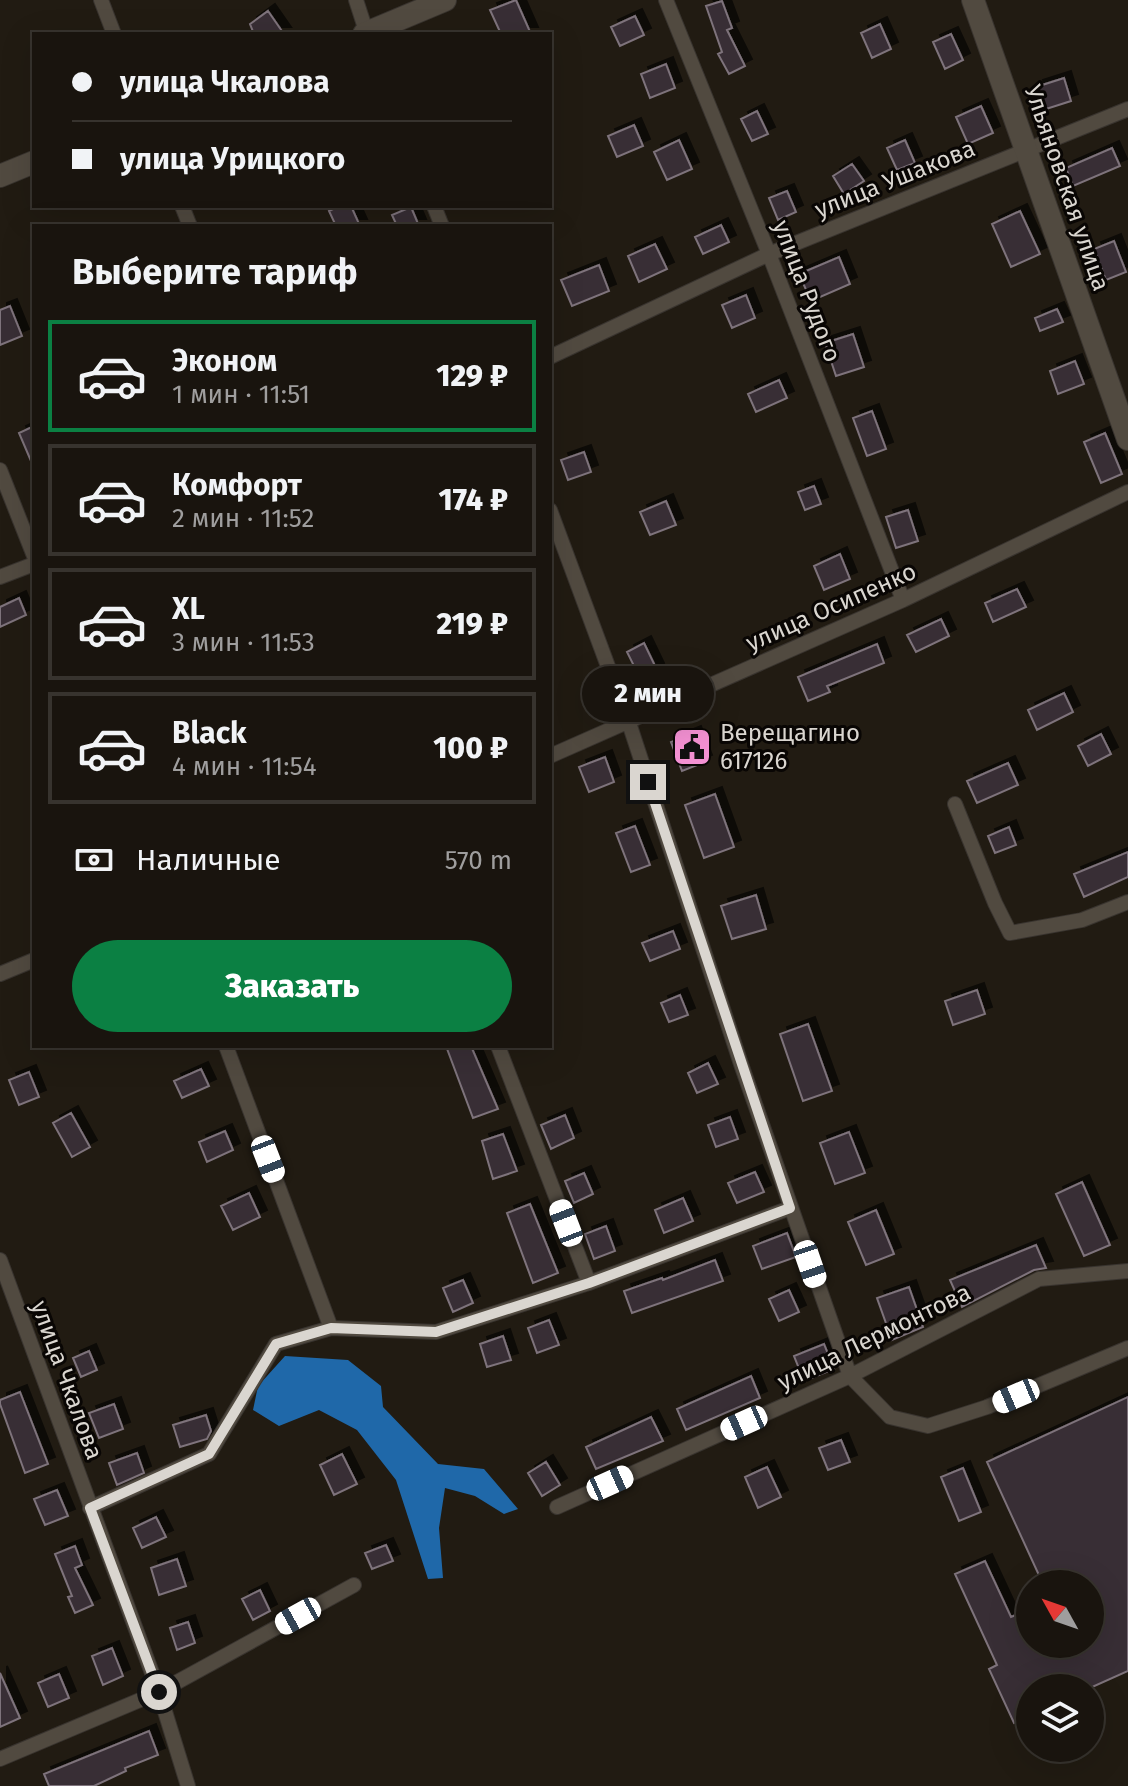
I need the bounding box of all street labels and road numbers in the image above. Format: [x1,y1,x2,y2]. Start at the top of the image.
street label: Ульяновская улица [1019,81,1115,295]
street label: улица Ушакова [811,134,979,224]
street label: улица Рудого [767,216,847,366]
street label: улица Осипенко [742,557,920,657]
street label: улица Лермонтова [773,1278,975,1396]
street label: улица Чкалова [25,1297,109,1463]

